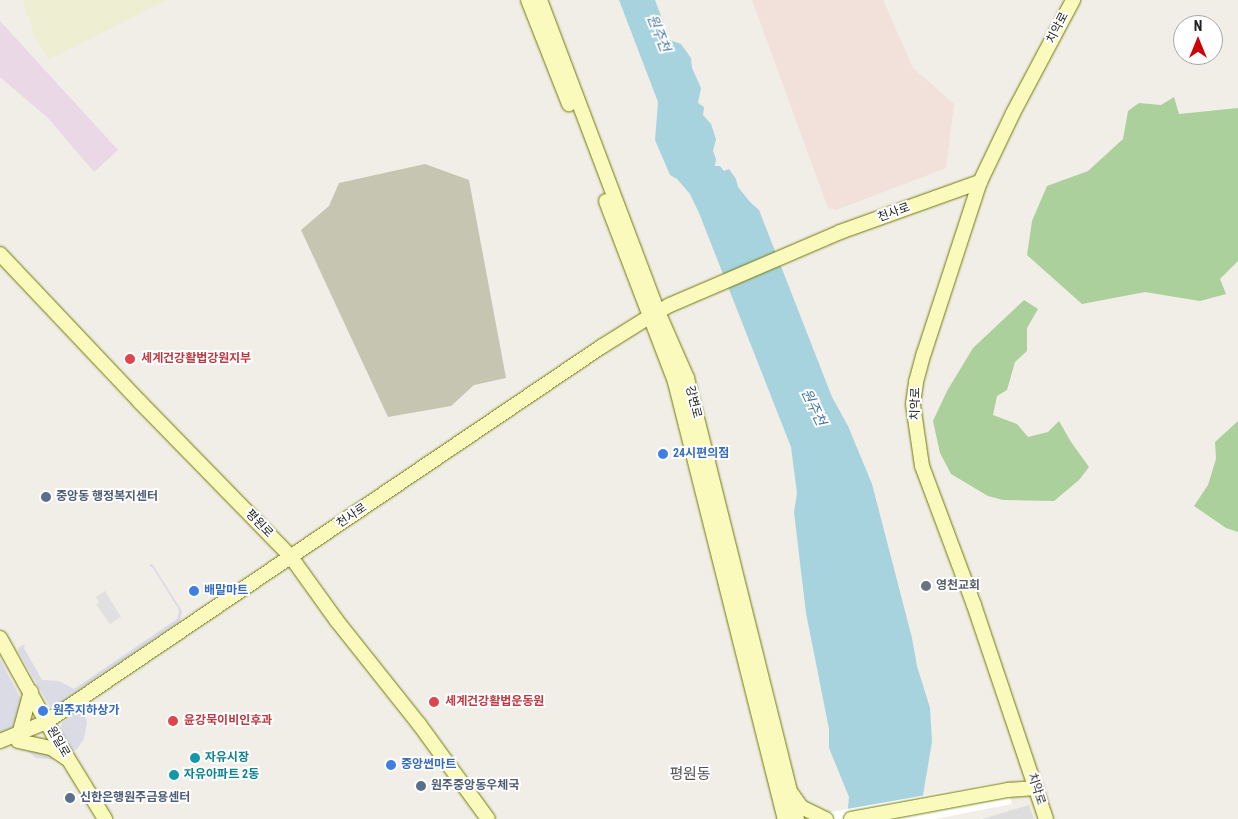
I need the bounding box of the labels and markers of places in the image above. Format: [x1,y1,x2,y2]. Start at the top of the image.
marker: 세계건강활법강원지부 [123,352,137,366]
place label: 세계건강활법강원지부 [141,352,251,366]
place label: 24시편의점 [673,447,729,461]
marker: 24시편의점 [657,448,669,460]
place label: 중앙동 행정복지센터 [56,490,158,504]
marker: 중앙동 행정복지센터 [40,491,52,503]
place label: 영천교회 [936,579,980,593]
marker: 영천교회 [920,580,932,592]
place label: 배말마트 [204,584,248,598]
marker: 배말마트 [188,585,200,597]
marker: 세계건강활법운동원 [427,695,441,709]
place label: 세계건강활법운동원 [445,695,544,709]
place label: 원주지하상가 [53,704,119,718]
marker: 원주지하상가 [37,705,49,717]
marker: 윤강묵이비인후과 [166,714,180,728]
place label: 윤강묵이비인후과 [184,714,272,728]
place label: 자유시장 [205,751,249,765]
marker: 자유시장 [189,752,201,764]
place label: 중앙썬마트 [401,758,456,772]
marker: 중앙썬마트 [385,759,397,771]
place label: 자유아파트 2동 [184,768,259,782]
marker: 자유아파트 2동 [168,769,180,781]
place label: 원주중앙동우체국 [431,779,519,793]
marker: 원주중앙동우체국 [415,780,427,792]
place label: 신한은행원주금용센터 [80,791,190,805]
marker: 신한은행원주금용센터 [64,792,76,804]

